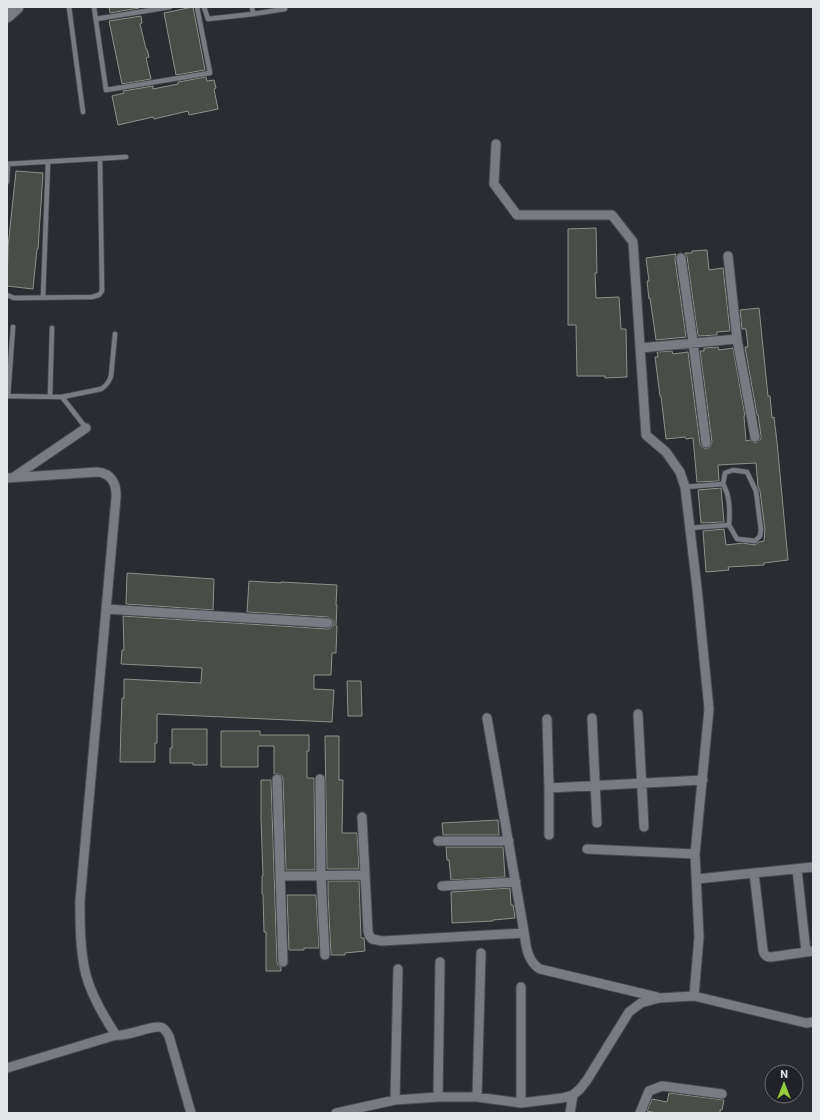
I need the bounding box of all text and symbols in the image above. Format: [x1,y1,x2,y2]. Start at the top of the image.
north arrow [764,1064,804,1104]
text: N [780,1068,788,1081]

